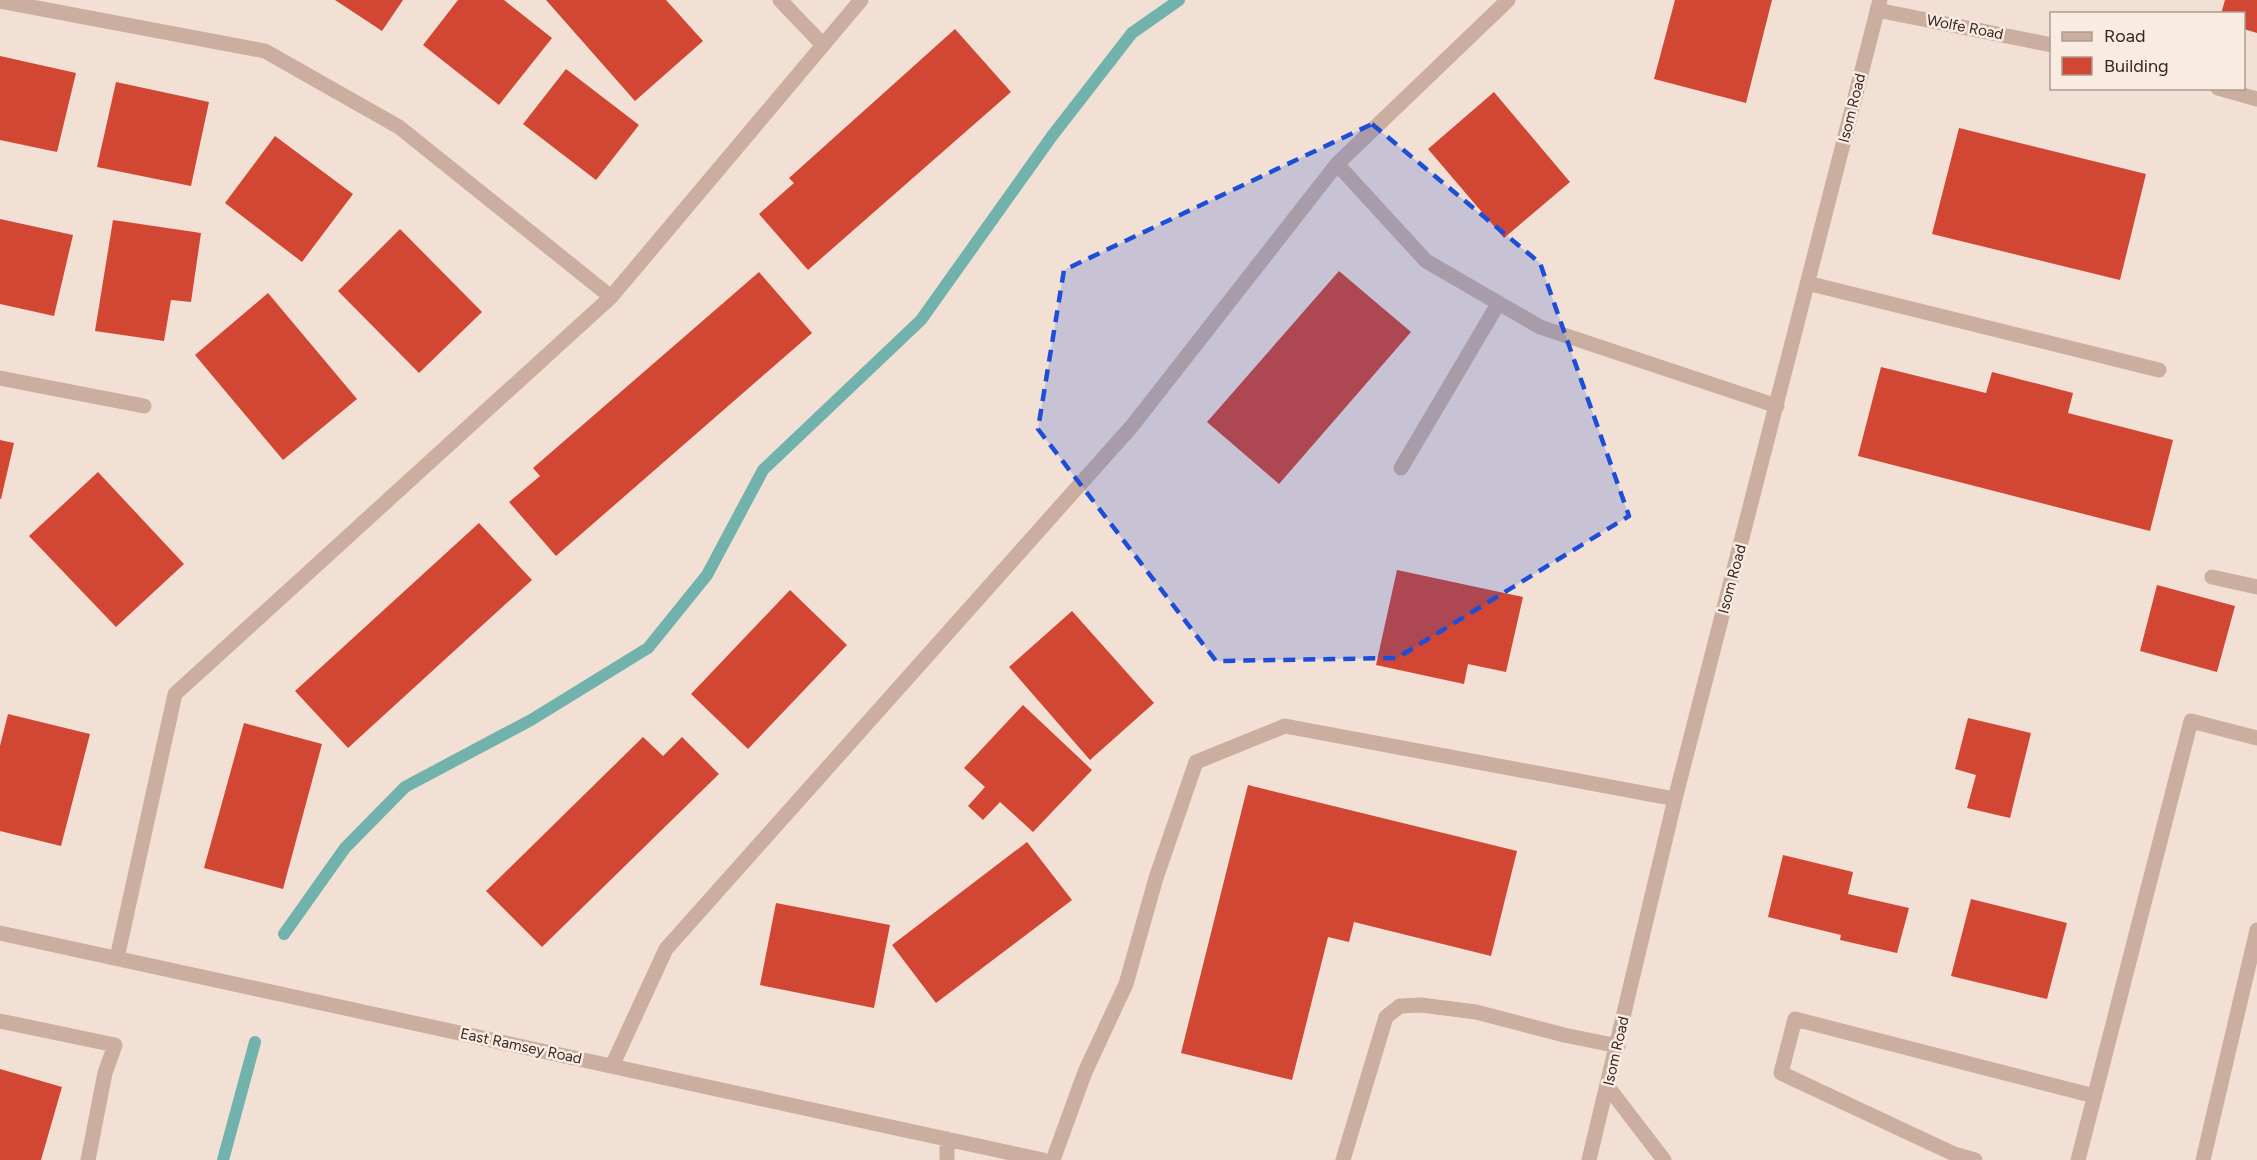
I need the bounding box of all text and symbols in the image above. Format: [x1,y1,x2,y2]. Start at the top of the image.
street label: Wolfe Road [1925,11,2005,43]
legend [2050,12,2245,90]
text: Road [2104,25,2145,47]
text: Building [2104,55,2169,77]
street label: Isom Road [1835,71,1869,145]
street label: Isom Road [1714,542,1750,616]
street label: Isom Road [1599,1014,1633,1088]
street label: East Ramsey Road [459,1024,583,1068]

